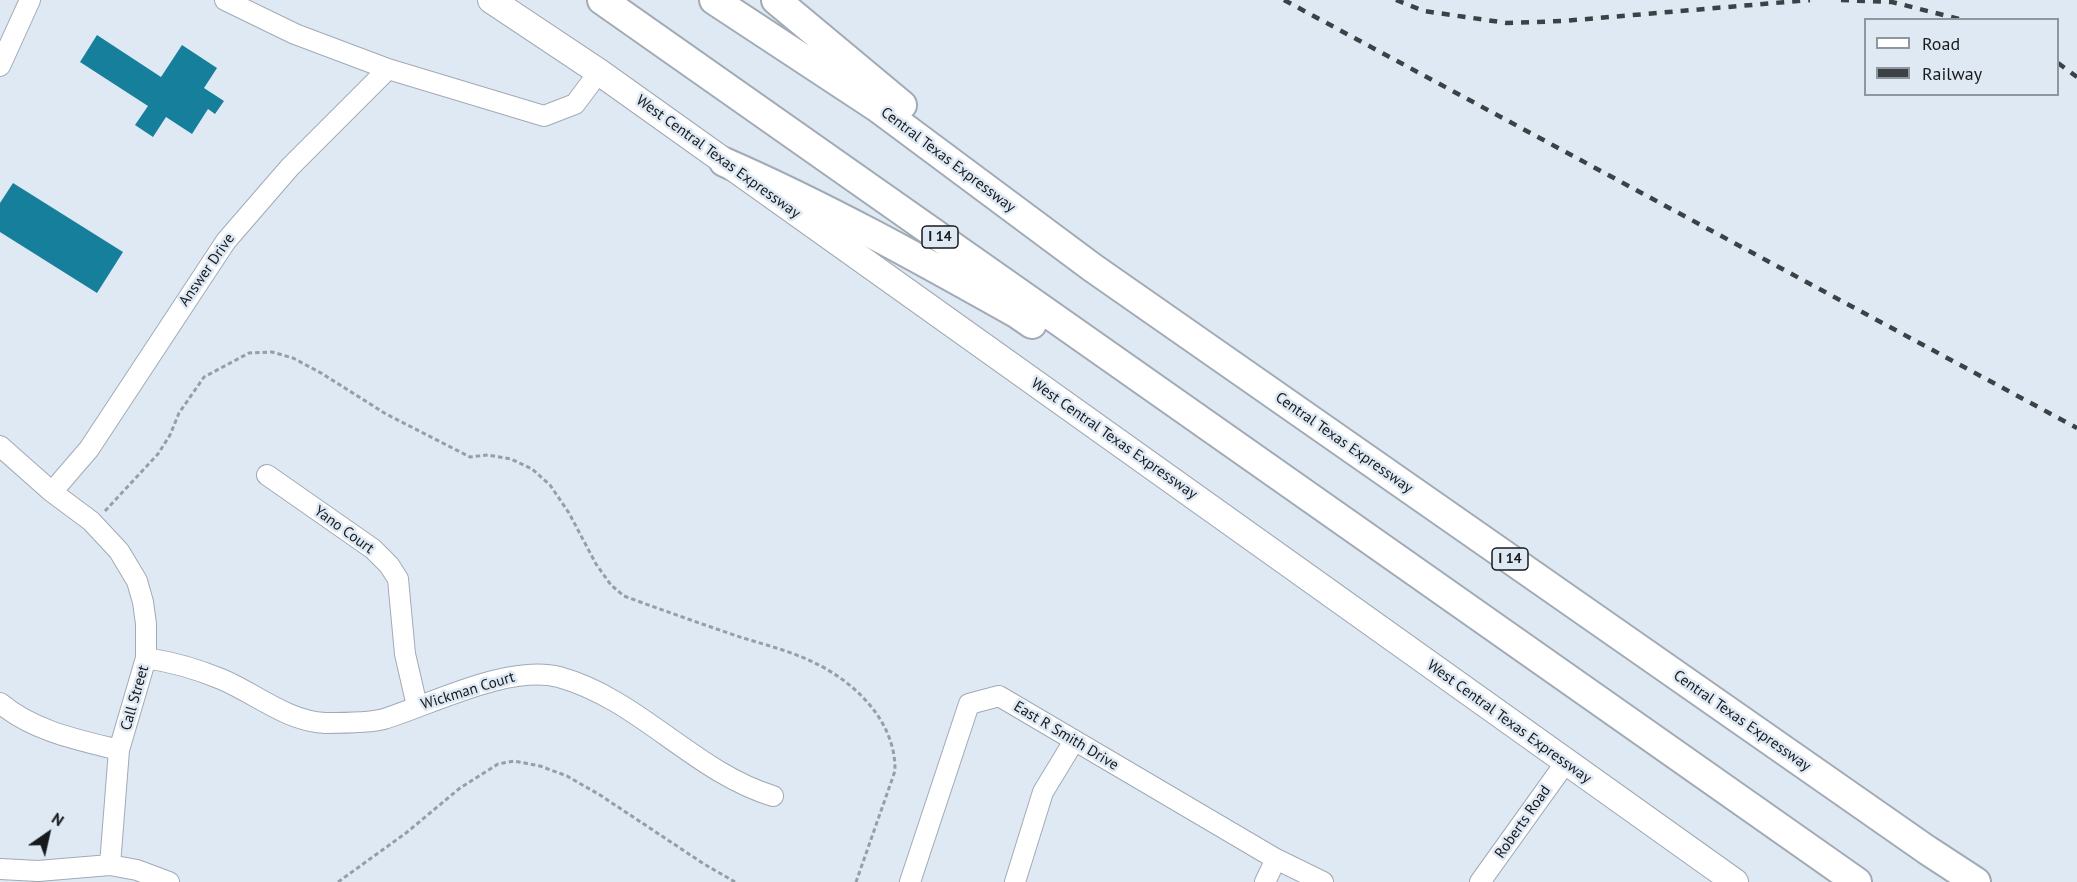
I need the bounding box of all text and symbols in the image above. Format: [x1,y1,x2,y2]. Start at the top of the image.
legend [1864,18,2059,96]
text: Road [1922,32,1960,55]
text: Railway [1922,62,1982,85]
street label: West Central Texas Expressway [632,91,804,223]
street label: Central Texas Expressway [877,104,1019,216]
road number: I 14 [922,226,958,248]
street label: Answer Drive [175,230,239,310]
street label: West Central Texas Expressway [1028,375,1200,503]
street label: Central Texas Expressway [1272,389,1416,497]
street label: Yano Court [310,502,378,558]
road number: I 14 [1492,548,1528,570]
street label: West Central Texas Expressway [1423,656,1595,788]
street label: Call Street [117,663,153,733]
street label: Central Texas Expressway [1670,667,1814,775]
street label: Wickman Court [419,668,517,714]
street label: East R Smith Drive [1010,698,1122,774]
street label: Roberts Road [1491,782,1555,862]
north arrow [18,804,78,864]
text: N [48,808,68,830]

